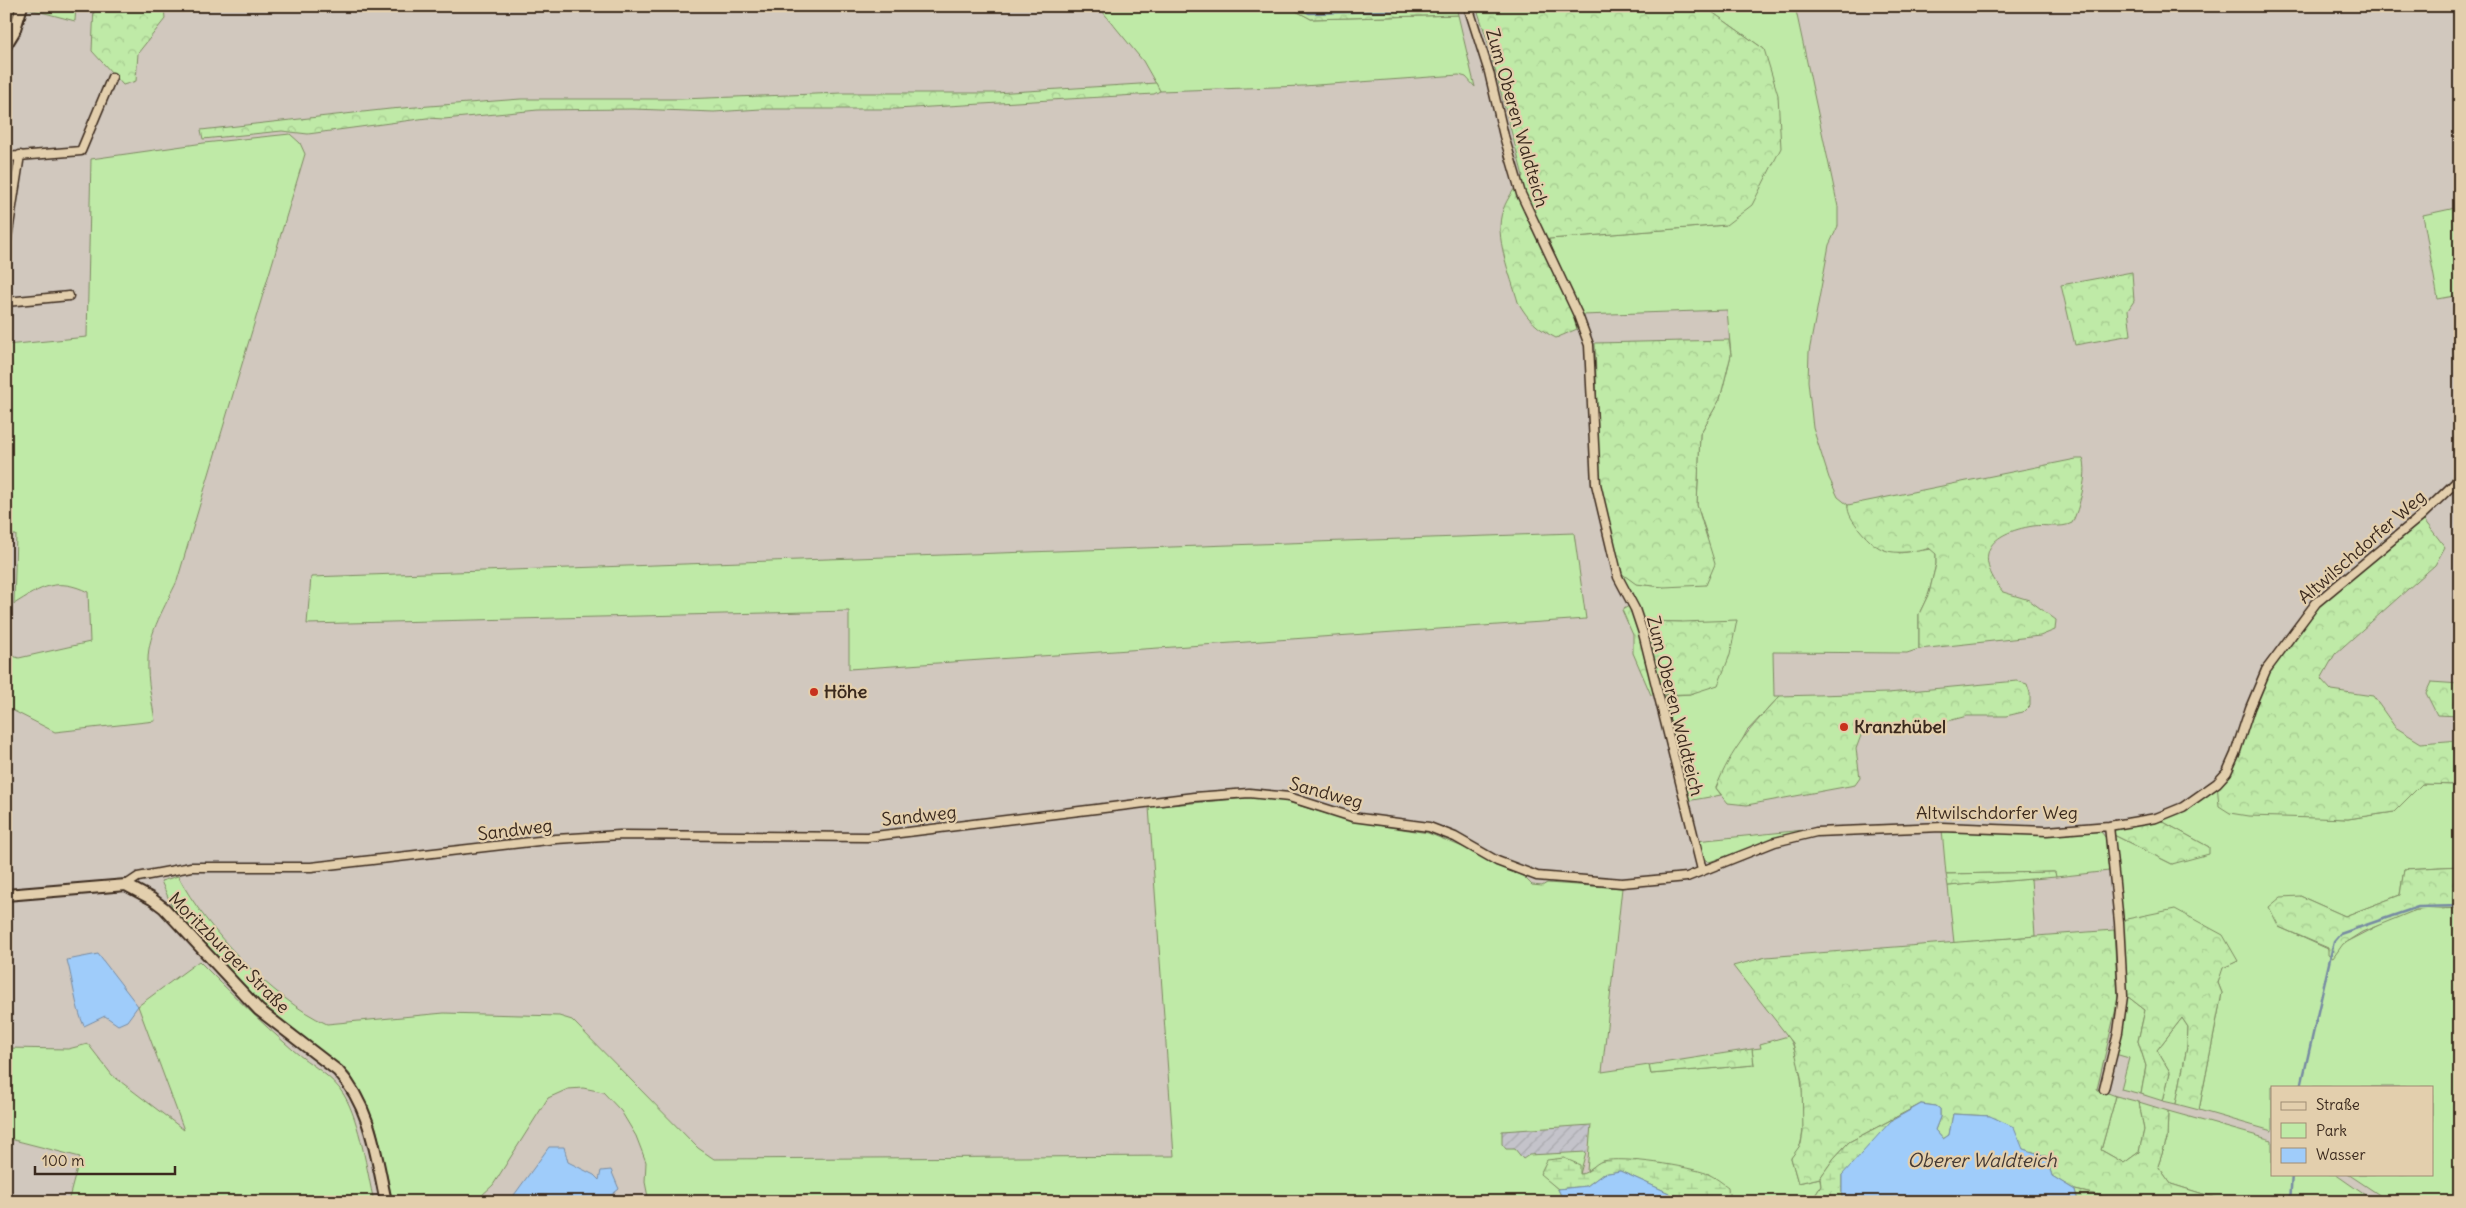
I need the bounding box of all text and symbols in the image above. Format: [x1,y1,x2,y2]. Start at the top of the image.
street label: Zum Oberen Waldteich [1481,26,1554,210]
street label: Altwilschdorfer Weg [2293,485,2430,608]
street label: Zum Oberen Waldteich [1642,613,1709,798]
place label: Höhe [824,680,867,703]
marker: Höhe [808,686,820,698]
place label: Kranzhübel [1854,715,1946,738]
marker: Kranzhübel [1838,721,1850,733]
street label: Sandweg [1287,772,1365,813]
street label: Sandweg [880,800,958,831]
street label: Altwilschdorfer Weg [1916,801,2078,824]
street label: Sandweg [476,814,554,845]
street label: Moritzburger Straße [164,887,295,1018]
legend [2271,1086,2434,1176]
text: Straße [2316,1095,2360,1114]
text: Park [2316,1121,2347,1140]
scale bar [35,1143,175,1175]
text: Wasser [2316,1145,2366,1164]
water label: Oberer Waldteich [1907,1148,2058,1172]
text: 100 m [42,1151,84,1170]

